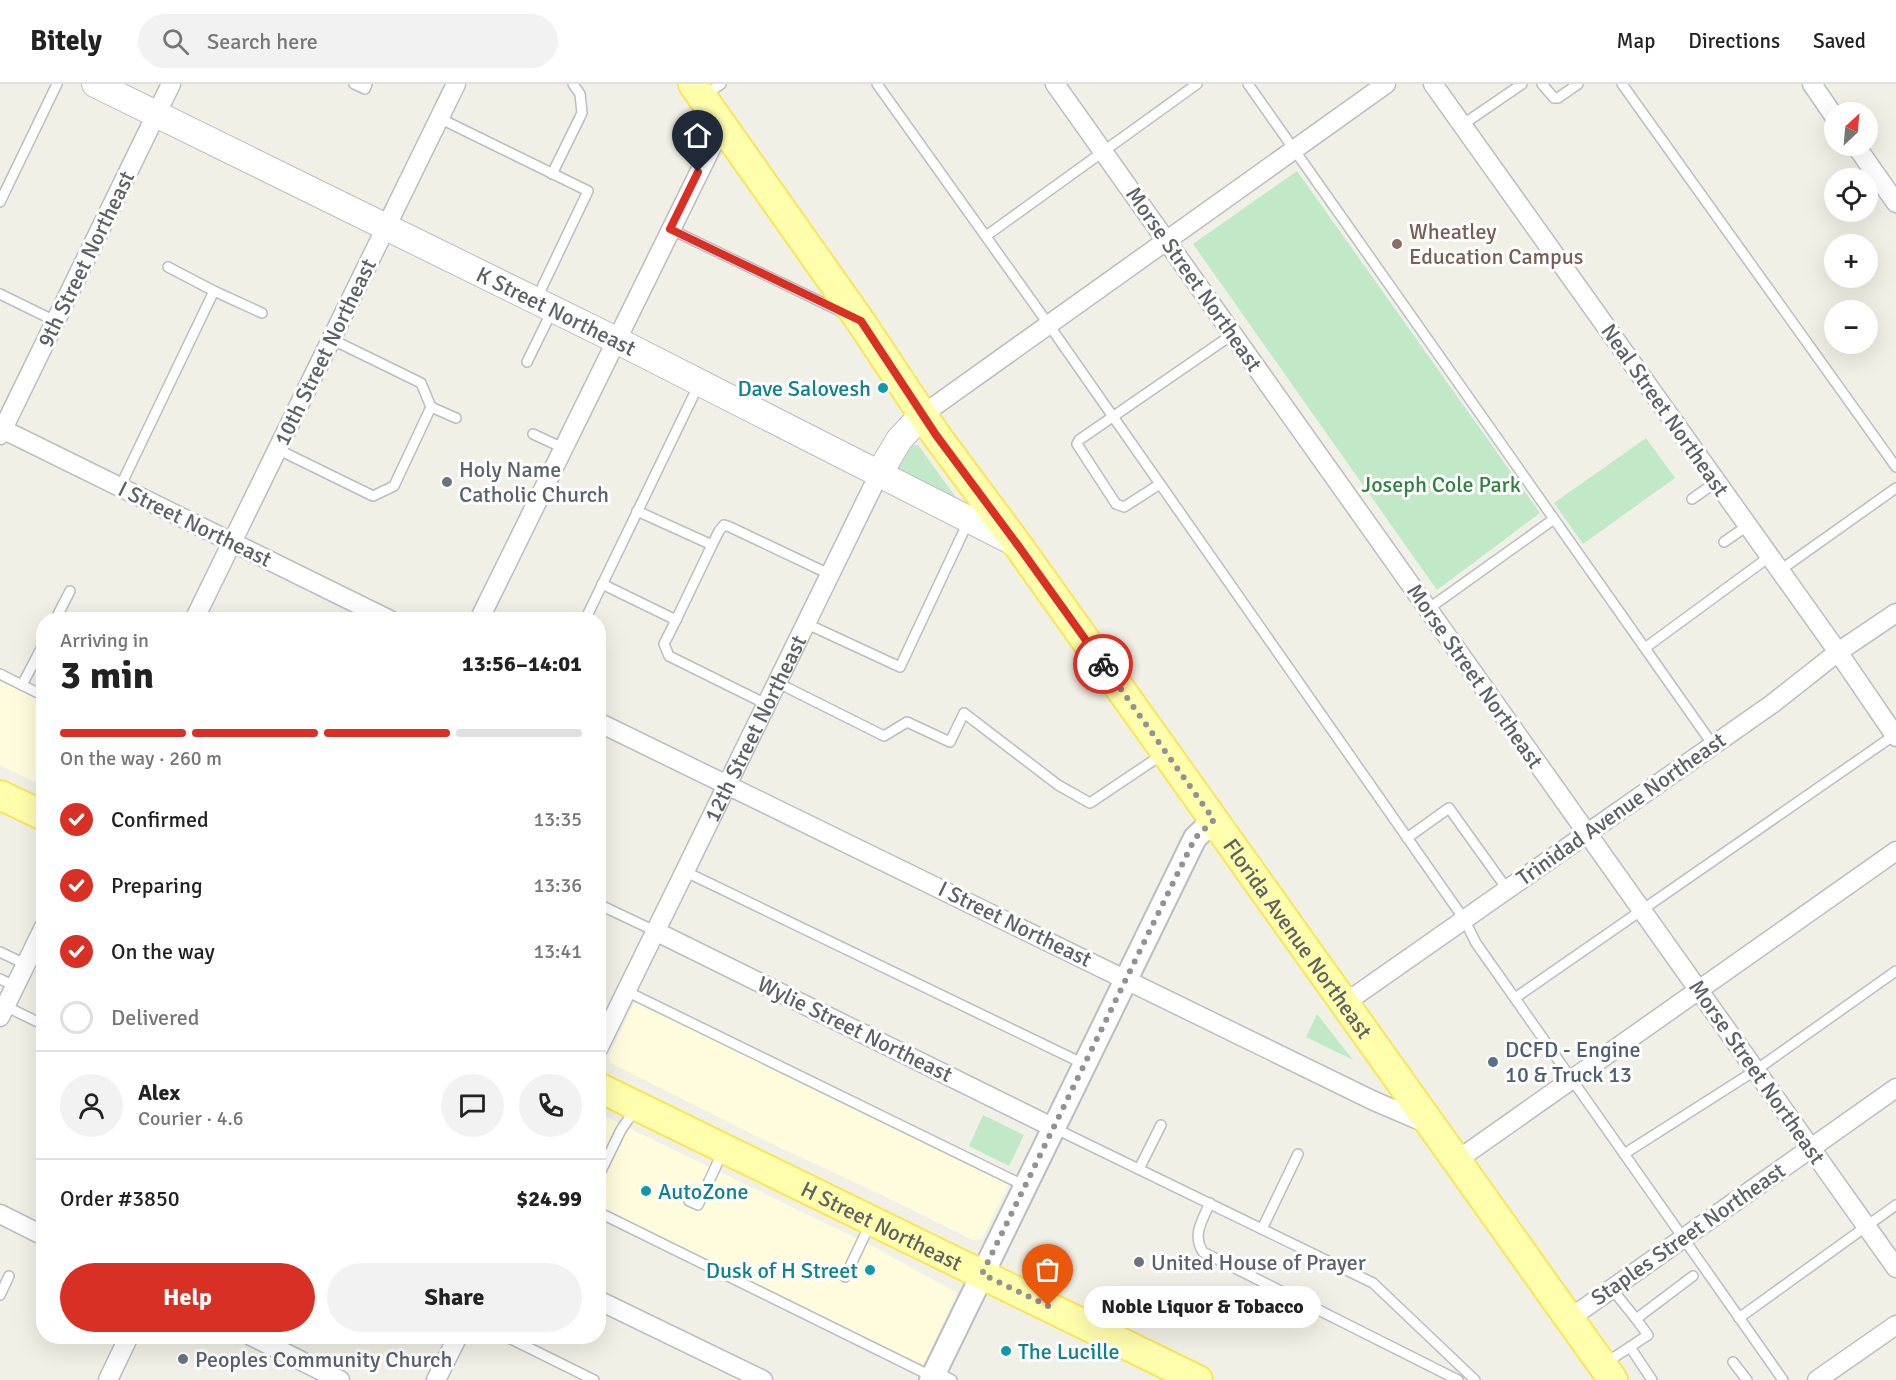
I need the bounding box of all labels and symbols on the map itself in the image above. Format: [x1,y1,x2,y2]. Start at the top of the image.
north arrow [1824,102,1878,156]
pin [672,110,723,172]
street label: 9th Street Northeast [32,166,140,352]
street label: Morse Street Northeast [1120,182,1268,377]
place label: Wheatley Education Campus [1409,218,1583,270]
marker: Wheatley Education Campus [1390,237,1404,251]
street label: 10th Street Northeast [268,254,382,450]
street label: K Street Northeast [472,260,641,362]
street label: Neal Street Northeast [1595,318,1735,502]
place label: Dave Salovesh [737,375,871,402]
marker: Dave Salovesh [876,381,890,395]
place label: Holy Name Catholic Church [459,456,609,508]
park label: Joseph Cole Park [1361,471,1521,498]
street label: I Street Northeast [114,475,276,573]
marker: Holy Name Catholic Church [440,475,454,489]
street label: Morse Street Northeast [1401,579,1549,774]
street label: 12th Street Northeast [698,630,812,826]
courier [1073,634,1133,694]
street label: Trinidad Avenue Northeast [1511,726,1731,892]
street label: Florida Avenue Northeast [1218,833,1379,1044]
street label: I Street Northeast [934,875,1096,973]
street label: Wylie Street Northeast [753,970,957,1088]
street label: Morse Street Northeast [1683,975,1831,1170]
place label: DCFD - Engine 10 & Truck 13 [1505,1036,1641,1088]
marker: DCFD - Engine 10 & Truck 13 [1486,1055,1500,1069]
street label: Staples Street Northeast [1586,1157,1790,1311]
street label: H Street Northeast [797,1175,967,1277]
place label: AutoZone [658,1178,748,1205]
marker: AutoZone [639,1184,653,1198]
pin [1022,1244,1073,1306]
place label: United House of Prayer [1151,1249,1366,1276]
marker: United House of Prayer [1132,1255,1146,1269]
place label: Dusk of H Street [706,1257,858,1284]
marker: Dusk of H Street [863,1263,877,1277]
callout: Noble Liquor & Tobacco [1084,1285,1321,1327]
place label: The Lucille [1018,1338,1120,1365]
marker: The Lucille [999,1344,1013,1358]
place label: Peoples Community Church [195,1346,452,1373]
marker: Peoples Community Church [176,1352,190,1366]

